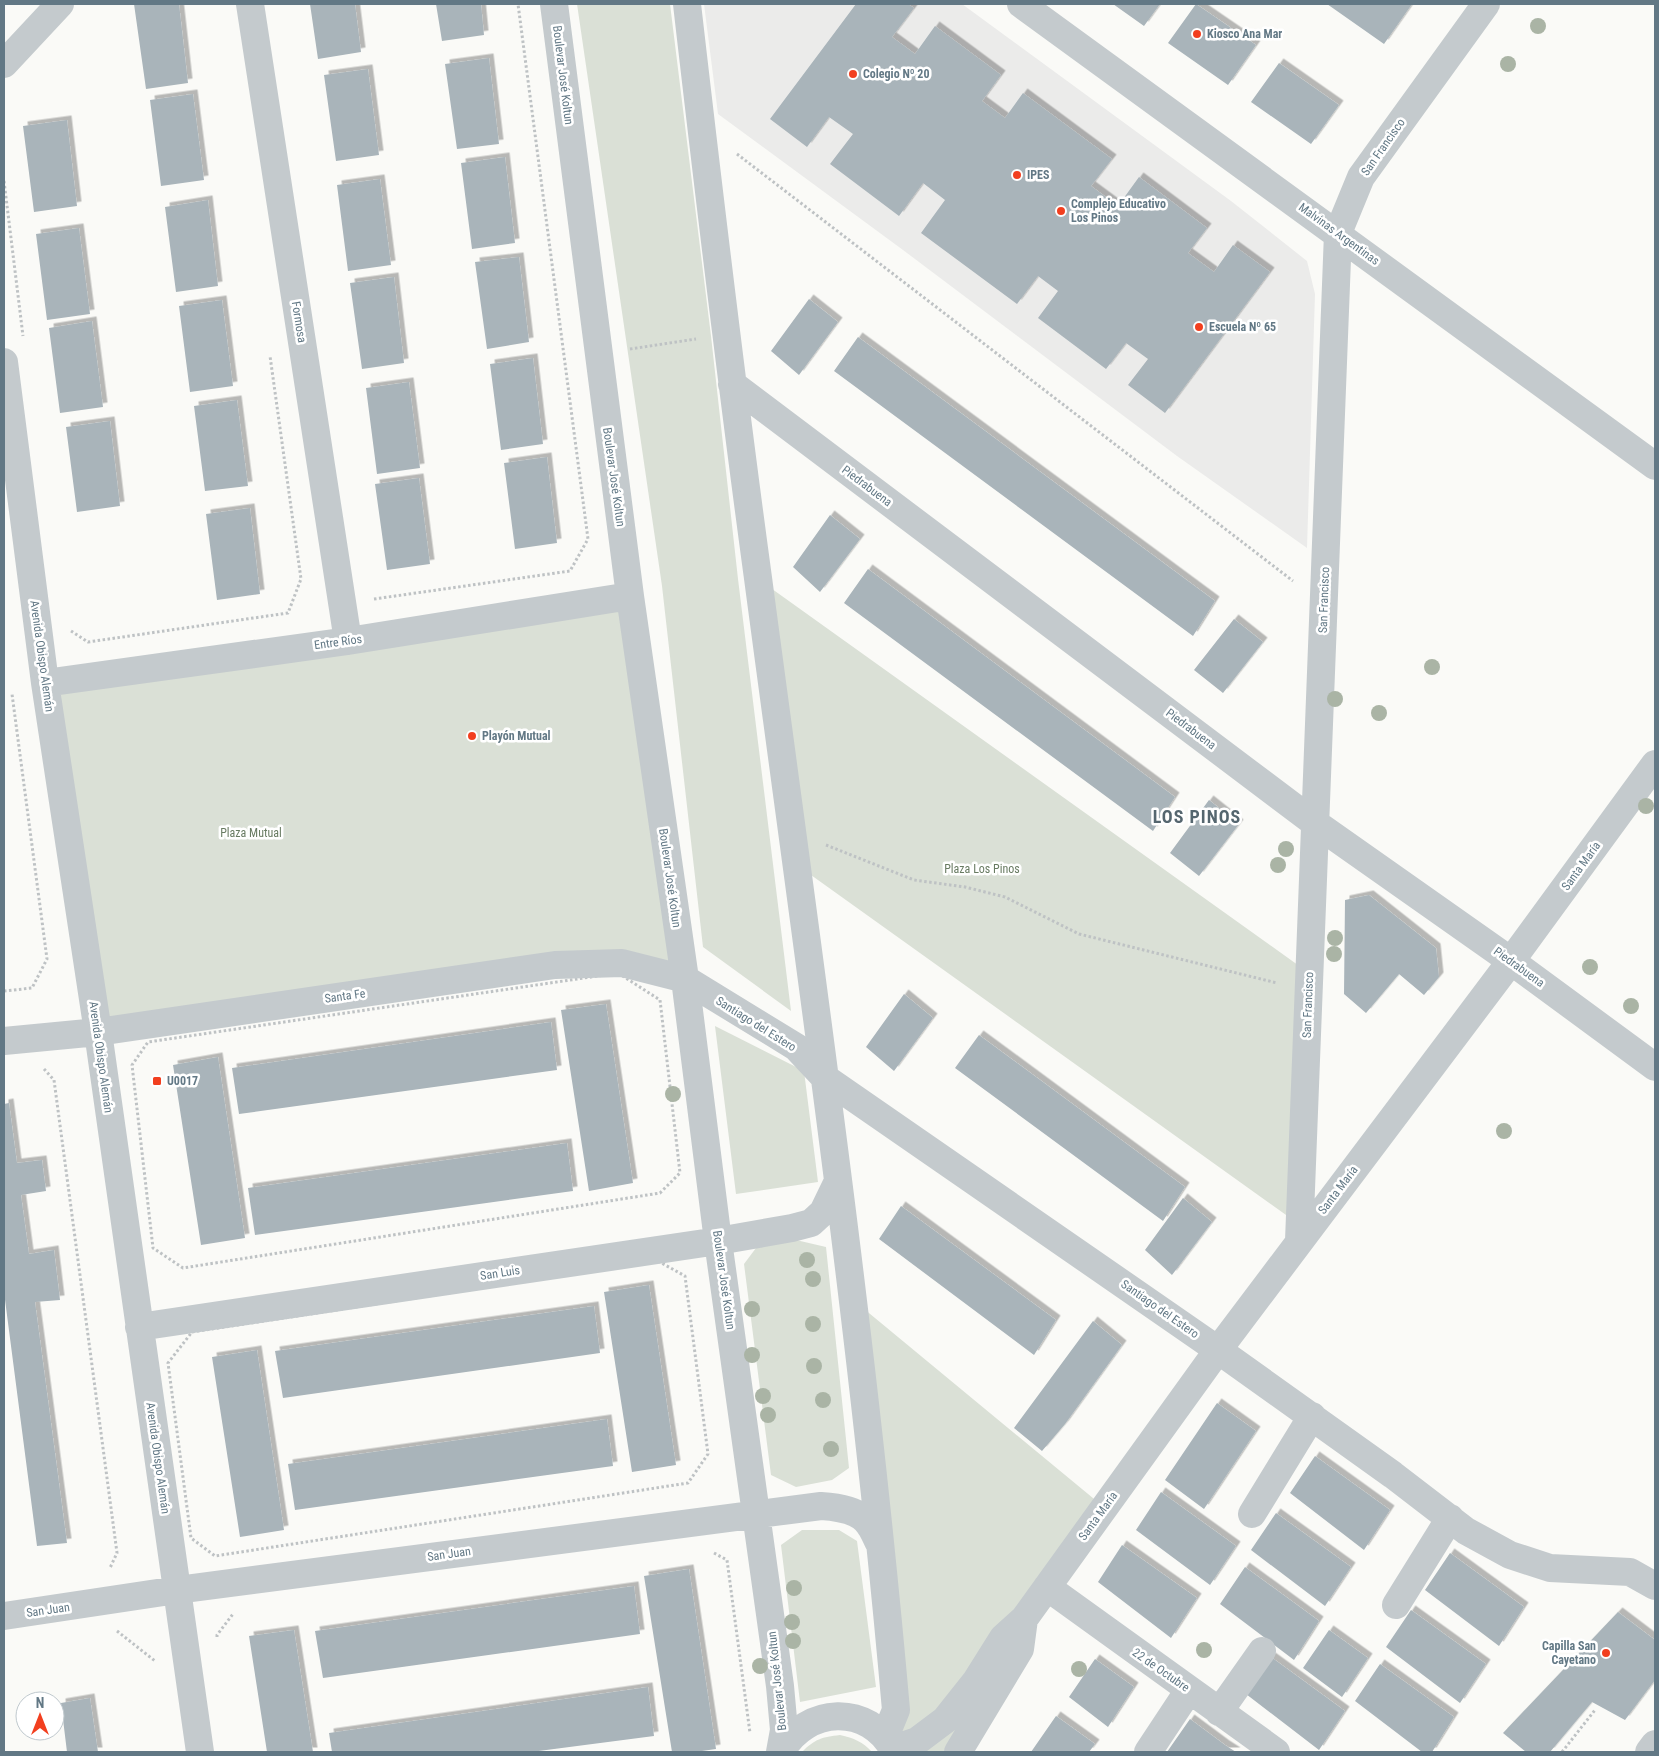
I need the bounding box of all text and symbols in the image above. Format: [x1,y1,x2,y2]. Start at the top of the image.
street label: Boulevar José Koltun [550,25,576,126]
place label: Kiosco Ana Mar [1207,27,1282,41]
marker: Kiosco Ana Mar [1191,28,1203,40]
place label: Colegio Nº 20 [863,67,930,81]
marker: Colegio Nº 20 [847,68,859,80]
street label: San Francisco [1358,116,1408,178]
place label: IPES [1027,168,1050,182]
marker: IPES [1011,169,1023,181]
place label: Complejo Educativo Los Pinos [1071,197,1166,225]
street label: Malvinas Argentinas [1296,200,1382,268]
marker: Complejo Educativo Los Pinos [1055,205,1067,217]
street label: Formosa [289,300,309,344]
place label: Escuela Nº 65 [1209,320,1276,334]
marker: Escuela Nº 65 [1193,321,1205,333]
street label: Boulevar José Koltun [600,427,628,528]
street label: Piedrabuena [839,463,895,510]
street label: San Francisco [1316,567,1332,633]
street label: Avenida Obispo Alemán [27,599,57,713]
street label: Entre Ríos [313,632,363,652]
street label: Piedrabuena [1163,706,1219,753]
place label: Playón Mutual [482,729,551,743]
marker: Playón Mutual [466,730,478,742]
district label: LOS PINOS [1153,806,1241,827]
park label: Plaza Mutual [220,826,282,840]
street label: Boulevar José Koltun [656,828,684,929]
street label: Santa María [1559,839,1604,893]
park label: Plaza Los Pinos [944,862,1020,876]
street label: Piedrabuena [1491,944,1547,990]
street label: San Francisco [1300,972,1316,1038]
street label: Santa Fe [324,986,367,1006]
street label: Santiago del Estero [713,994,799,1054]
street label: Avenida Obispo Alemán [86,1000,116,1114]
place label: U0017 [167,1074,198,1088]
marker: U0017 [151,1075,163,1087]
street label: Santa María [1315,1163,1361,1217]
street label: Boulevar José Koltun [710,1230,738,1331]
street label: San Luis [479,1263,521,1283]
street label: Santiago del Estero [1118,1277,1202,1341]
street label: Avenida Obispo Alemán [143,1401,173,1515]
street label: Santa María [1076,1489,1121,1543]
street label: San Juan [426,1544,472,1564]
street label: San Juan [25,1600,71,1620]
street label: Boulevar José Koltun [765,1630,789,1731]
place label: Capilla San Cayetano [1542,1639,1596,1667]
street label: 22 de Octubre [1130,1645,1192,1695]
marker: Capilla San Cayetano [1600,1647,1612,1659]
north arrow [15,1691,65,1741]
text: N [36,1695,44,1711]

